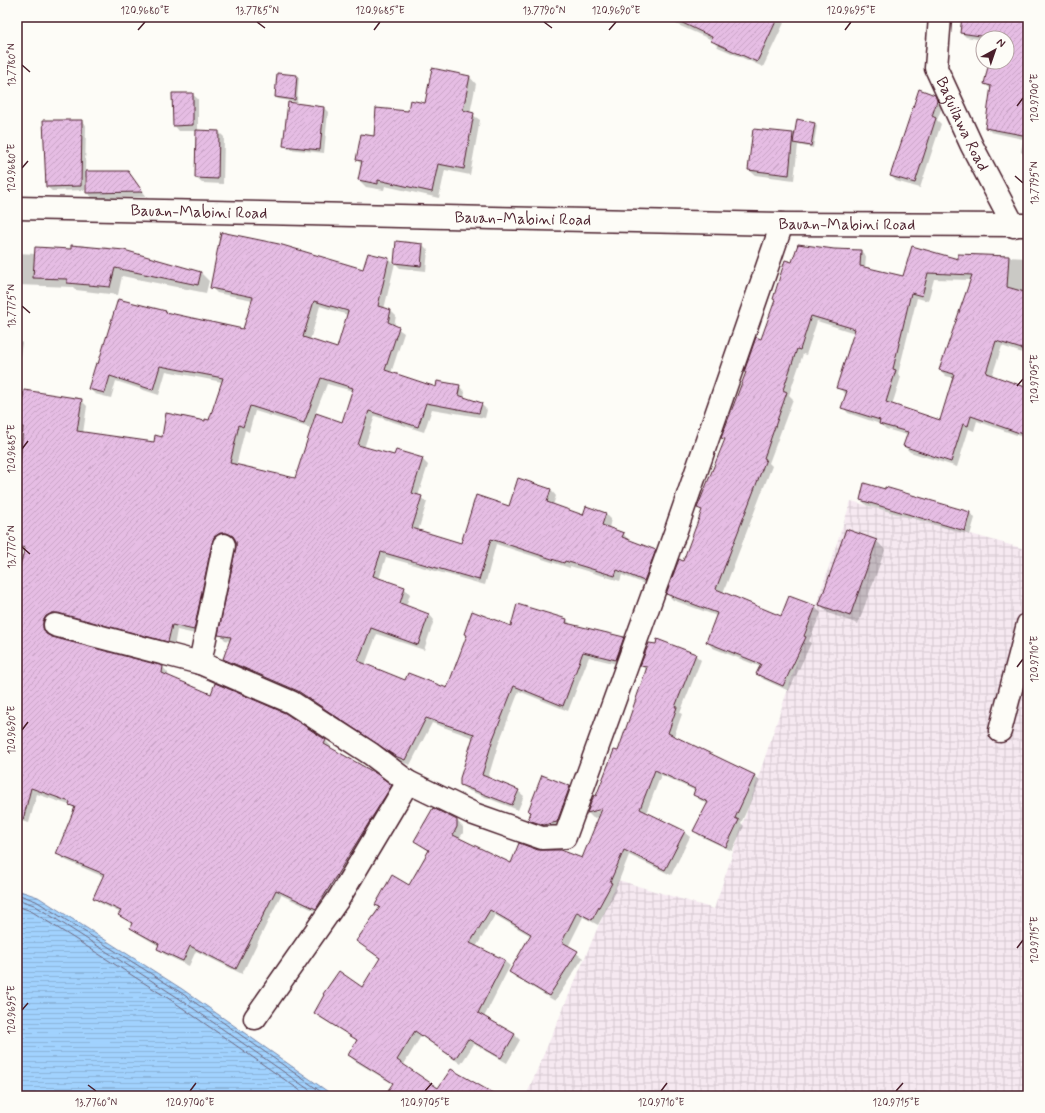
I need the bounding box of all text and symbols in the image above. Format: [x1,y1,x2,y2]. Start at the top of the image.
text: 120.9680°E [121,4,170,18]
text: 13.7785°N [235,4,279,18]
text: 120.9685°E [355,4,405,18]
text: 13.7790°N [522,4,566,18]
text: 120.9690°E [592,4,640,18]
text: 120.9695°E [826,4,876,18]
north arrow [975,30,1015,70]
text: N [993,35,1008,51]
text: 13.7780°N [5,43,19,87]
street label: Baguilawa Road [931,73,994,175]
text: 120.9700°E [1028,73,1042,122]
text: 120.9680°E [5,143,19,192]
text: 13.7795°N [1028,161,1042,205]
street label: Bauan-Mabini Road [130,200,268,224]
street label: Bauan-Mabini Road [454,207,592,231]
street label: Bauan-Mabini Road [778,213,915,235]
text: 13.7775°N [5,284,19,328]
text: 120.9705°E [1028,354,1042,404]
text: 120.9685°E [5,424,19,474]
text: 13.7770°N [5,525,19,569]
text: 120.9710°E [1028,635,1042,682]
text: 120.9690°E [5,706,19,754]
text: 120.9715°E [1028,916,1042,964]
text: 120.9695°E [5,985,19,1035]
text: 13.7760°N [75,1096,118,1110]
text: 120.9700°E [166,1096,215,1110]
text: 120.9705°E [400,1096,450,1110]
text: 120.9710°E [638,1096,685,1110]
text: 120.9715°E [872,1096,920,1110]

